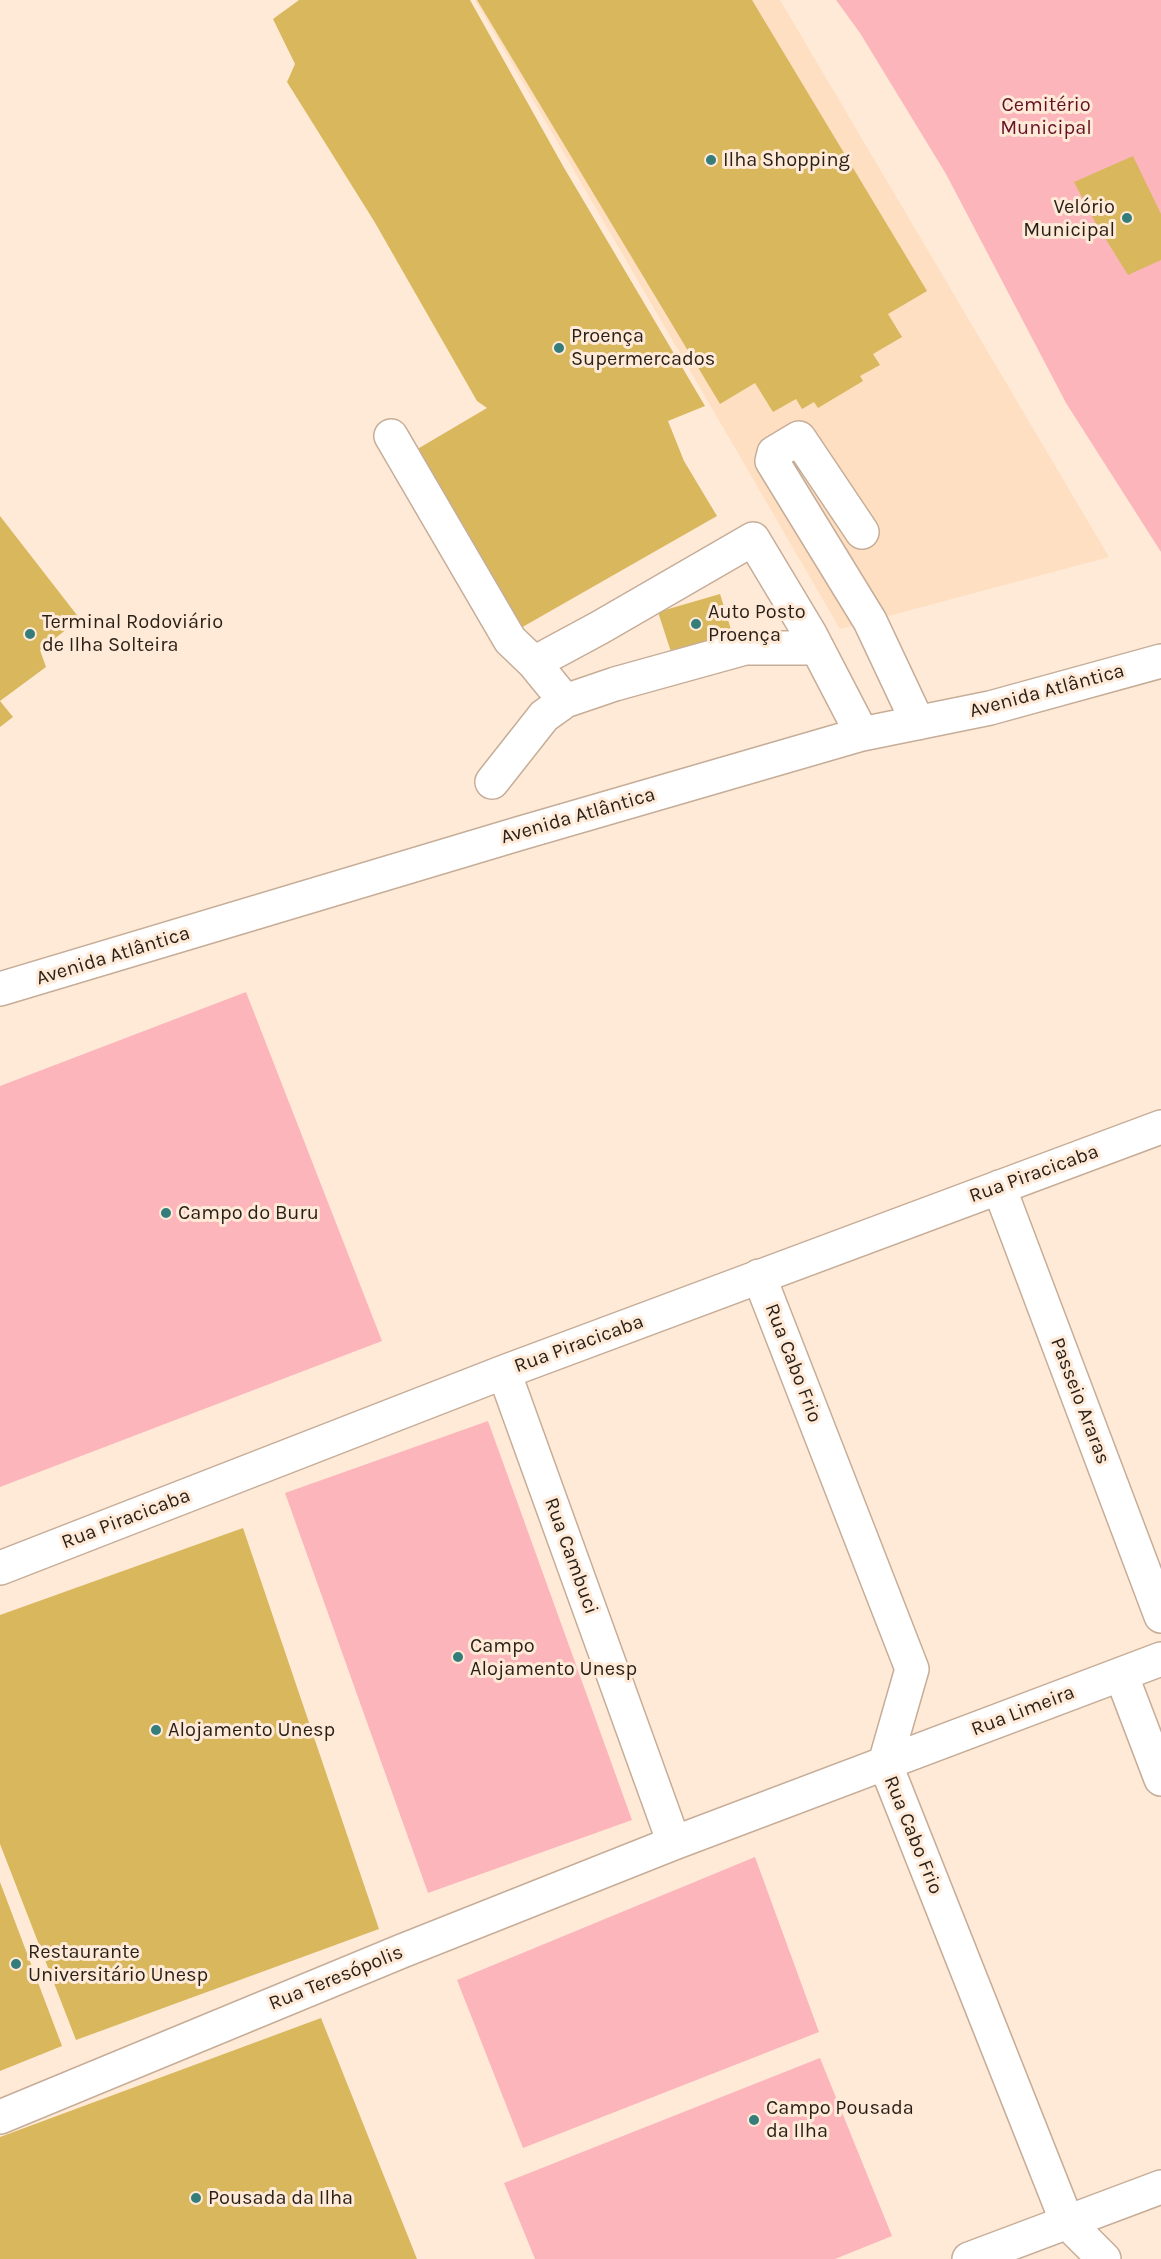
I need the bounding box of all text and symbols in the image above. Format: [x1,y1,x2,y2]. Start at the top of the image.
park label: Cemitério Municipal [1000,93,1092,140]
place label: Ilha Shopping [723,148,850,172]
marker: Ilha Shopping [704,153,718,167]
place label: Velório Municipal [1023,195,1115,242]
marker: Velório Municipal [1120,211,1134,225]
place label: Proença Supermercados [571,324,715,371]
marker: Proença Supermercados [552,341,566,355]
place label: Auto Posto Proença [708,600,806,647]
place label: Terminal Rodoviário de Ilha Solteira [42,610,223,657]
marker: Auto Posto Proença [689,617,703,631]
marker: Terminal Rodoviário de Ilha Solteira [23,627,37,641]
street label: Avenida Atlântica [967,659,1127,723]
street label: Avenida Atlântica [498,782,658,850]
street label: Avenida Atlântica [33,921,193,991]
street label: Rua Piracicaba [966,1139,1102,1209]
place label: Campo do Buru [178,1201,319,1225]
marker: Campo do Buru [159,1206,173,1220]
street label: Rua Cabo Frio [759,1300,827,1426]
street label: Rua Piracicaba [511,1309,647,1379]
street label: Passeio Araras [1045,1334,1115,1468]
street label: Rua Piracicaba [58,1483,194,1555]
street label: Rua Cambuci [539,1494,603,1618]
place label: Campo Alojamento Unesp [470,1634,637,1681]
marker: Campo Alojamento Unesp [451,1650,465,1664]
street label: Rua Limeira [968,1680,1078,1742]
place label: Alojamento Unesp [168,1718,335,1742]
marker: Alojamento Unesp [149,1723,163,1737]
street label: Rua Cabo Frio [878,1772,948,1898]
place label: Restaurante Universitário Unesp [28,1940,208,1987]
street label: Rua Teresópolis [265,1940,407,2016]
marker: Restaurante Universitário Unesp [9,1957,23,1971]
place label: Campo Pousada da Ilha [766,2096,914,2143]
marker: Campo Pousada da Ilha [747,2113,761,2127]
place label: Pousada da Ilha [208,2186,353,2210]
marker: Pousada da Ilha [189,2191,203,2205]

